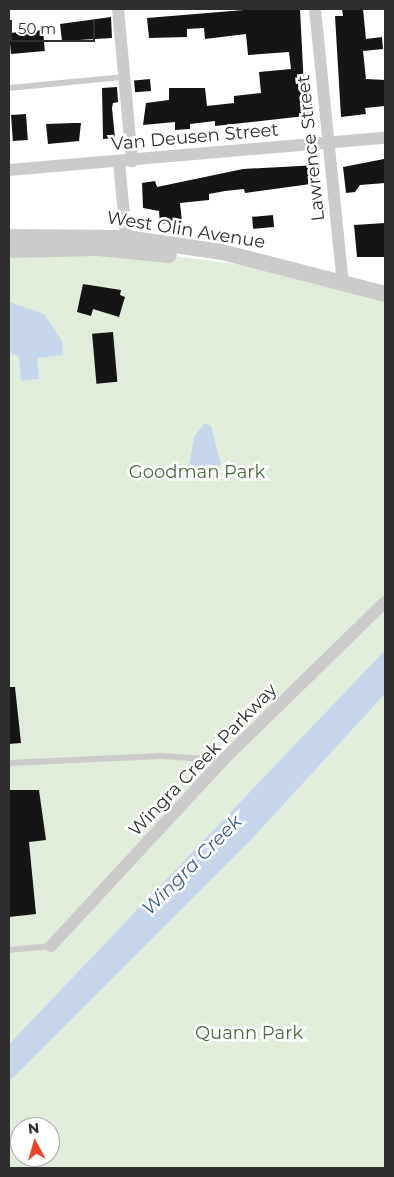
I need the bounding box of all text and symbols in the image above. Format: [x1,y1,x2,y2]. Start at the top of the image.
scale bar [12,10,98,42]
text: 50 m [18,19,56,38]
street label: Lawrence Street [293,74,329,222]
street label: Van Deusen Street [110,119,280,155]
street label: West Olin Avenue [105,207,267,253]
park label: Goodman Park [129,461,265,483]
street label: Wingra Creek Parkway [124,679,282,841]
water label: Wingra Creek [137,810,247,920]
park label: Quann Park [195,1022,303,1044]
north arrow [10,1117,60,1167]
text: N [27,1119,40,1138]

